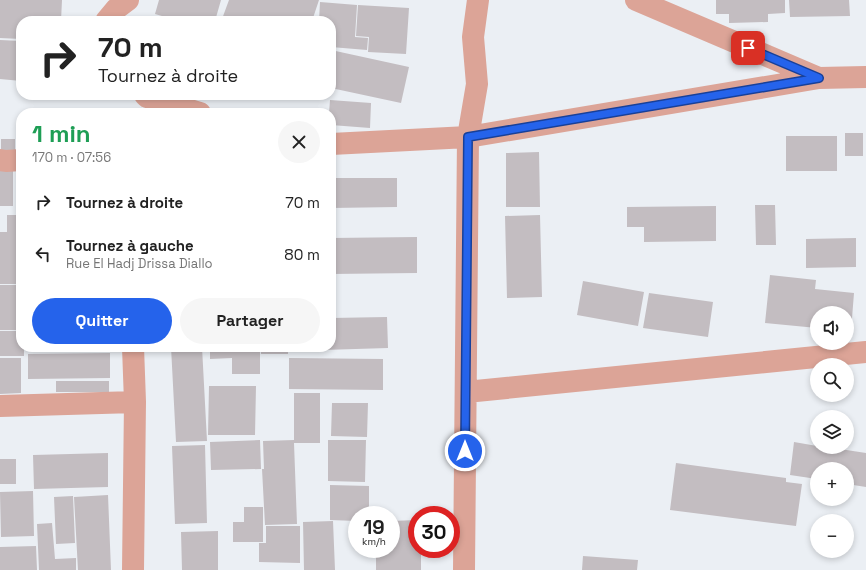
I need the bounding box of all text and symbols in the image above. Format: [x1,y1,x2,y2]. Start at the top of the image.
text: 70 m [98,29,163,65]
pin [731,31,765,65]
icon: right [32,32,84,84]
icon: arrive [737,37,759,59]
text: Tournez à droite [98,64,238,87]
text: 1 min [32,118,91,149]
button: close [278,121,320,163]
text: 170 m · 07:56 [32,149,111,166]
icon: right [32,191,54,213]
text: Tournez à droite [66,193,183,212]
text: 70 m [285,193,320,212]
text: Tournez à gauche [66,236,194,255]
icon: left [32,243,54,265]
text: 80 m [284,245,320,264]
text: Rue El Hadj Drissa Diallo [66,255,213,272]
button: Quitter [32,298,172,344]
button: Partager [180,298,320,344]
map controls [810,306,854,558]
button: sound [810,306,854,350]
button: search [810,358,854,402]
button: layers [810,410,854,454]
position arrow [444,430,486,472]
button: + [810,462,854,506]
speed limit sign: 30 [408,506,460,558]
text: 19 [363,514,385,540]
button: − [810,514,854,558]
text: km/h [362,535,386,548]

